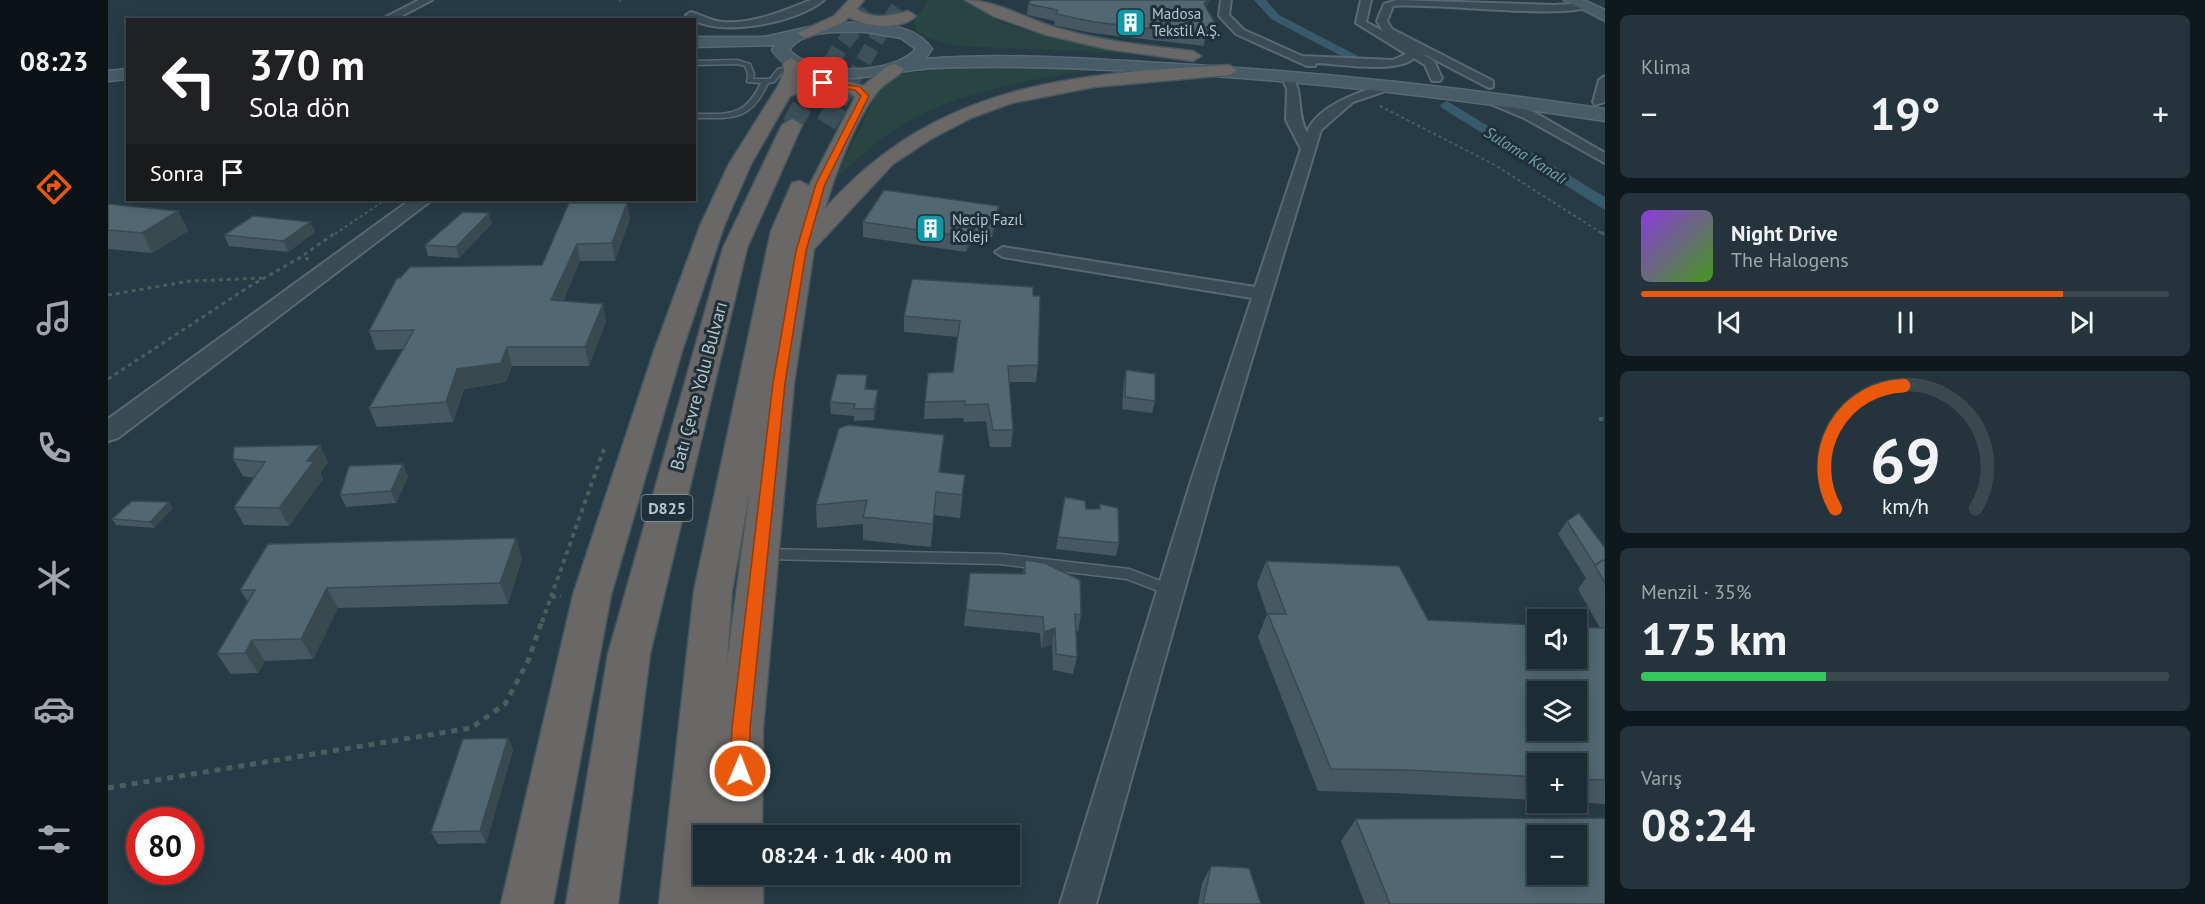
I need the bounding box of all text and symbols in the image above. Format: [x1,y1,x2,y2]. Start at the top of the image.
place label: Madosa Tekstil A.Ş. [1152,4,1220,40]
building icon: Madosa Tekstil A.Ş. [1115,7,1147,39]
text: 370 m [249,37,365,92]
icon: left [150,42,228,120]
text: 08:23 [20,44,88,78]
text: Klima [1641,54,1691,80]
pin [797,57,848,108]
icon: arrive [806,66,839,99]
text: 19° [1870,84,1940,142]
text: Sola dön [249,90,350,124]
text: − [1641,92,1658,135]
text: + [2152,92,2169,135]
water label: Sulama Kanalı [1481,122,1571,188]
icon: arrive [216,156,249,189]
text: Sonra [150,159,204,187]
icon: directions [33,166,75,208]
place label: Necip Fazıl Koleji [952,210,1023,246]
building icon: Necip Fazıl Koleji [915,213,947,245]
text: Night Drive [1731,219,1838,247]
text: The Halogens [1731,247,1849,273]
icon: music [33,297,75,339]
street label: Batı Çevre Yolu Bulvarı [665,299,732,473]
icon: previous [1713,306,1746,339]
icon: pause [1889,306,1922,339]
icon: next [2065,306,2098,339]
text: 69 [1870,419,1940,500]
icon: phone [33,427,75,469]
text: km/h [1881,492,1928,520]
road number: D825 [642,495,692,521]
icon: climate [33,557,75,599]
text: Menzil · 35% [1641,579,1751,605]
map controls [1527,609,1587,885]
button: sound [1527,609,1587,669]
text: 175 km [1641,609,1787,667]
button: layers [1527,681,1587,741]
icon: car [33,688,75,730]
position arrow [708,739,772,803]
button: + [1527,753,1587,813]
text: Varış [1641,765,1682,791]
text: 08:24 [1641,795,1755,853]
speed limit sign: 80 [126,807,204,885]
icon: filters [33,818,75,860]
button: − [1527,825,1587,885]
text: 08:24 · 1 dk · 400 m [762,841,951,869]

